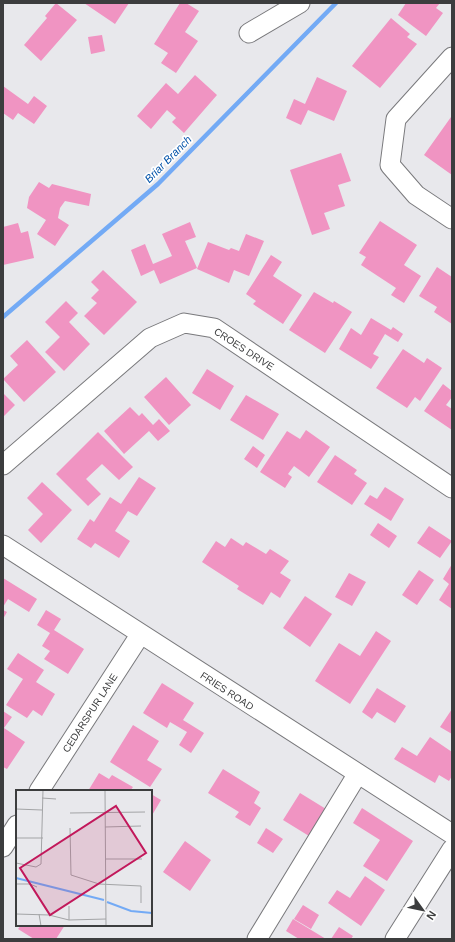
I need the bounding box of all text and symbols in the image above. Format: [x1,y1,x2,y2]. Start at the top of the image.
water label: Briar Branch [142,133,194,185]
street label: CROES DRIVE [212,326,276,373]
street label: FRIES ROAD [198,670,256,712]
street label: CEDARSPUR LANE [60,671,120,754]
inset map [16,790,152,926]
north arrow [403,890,443,930]
text: N [424,909,439,922]

